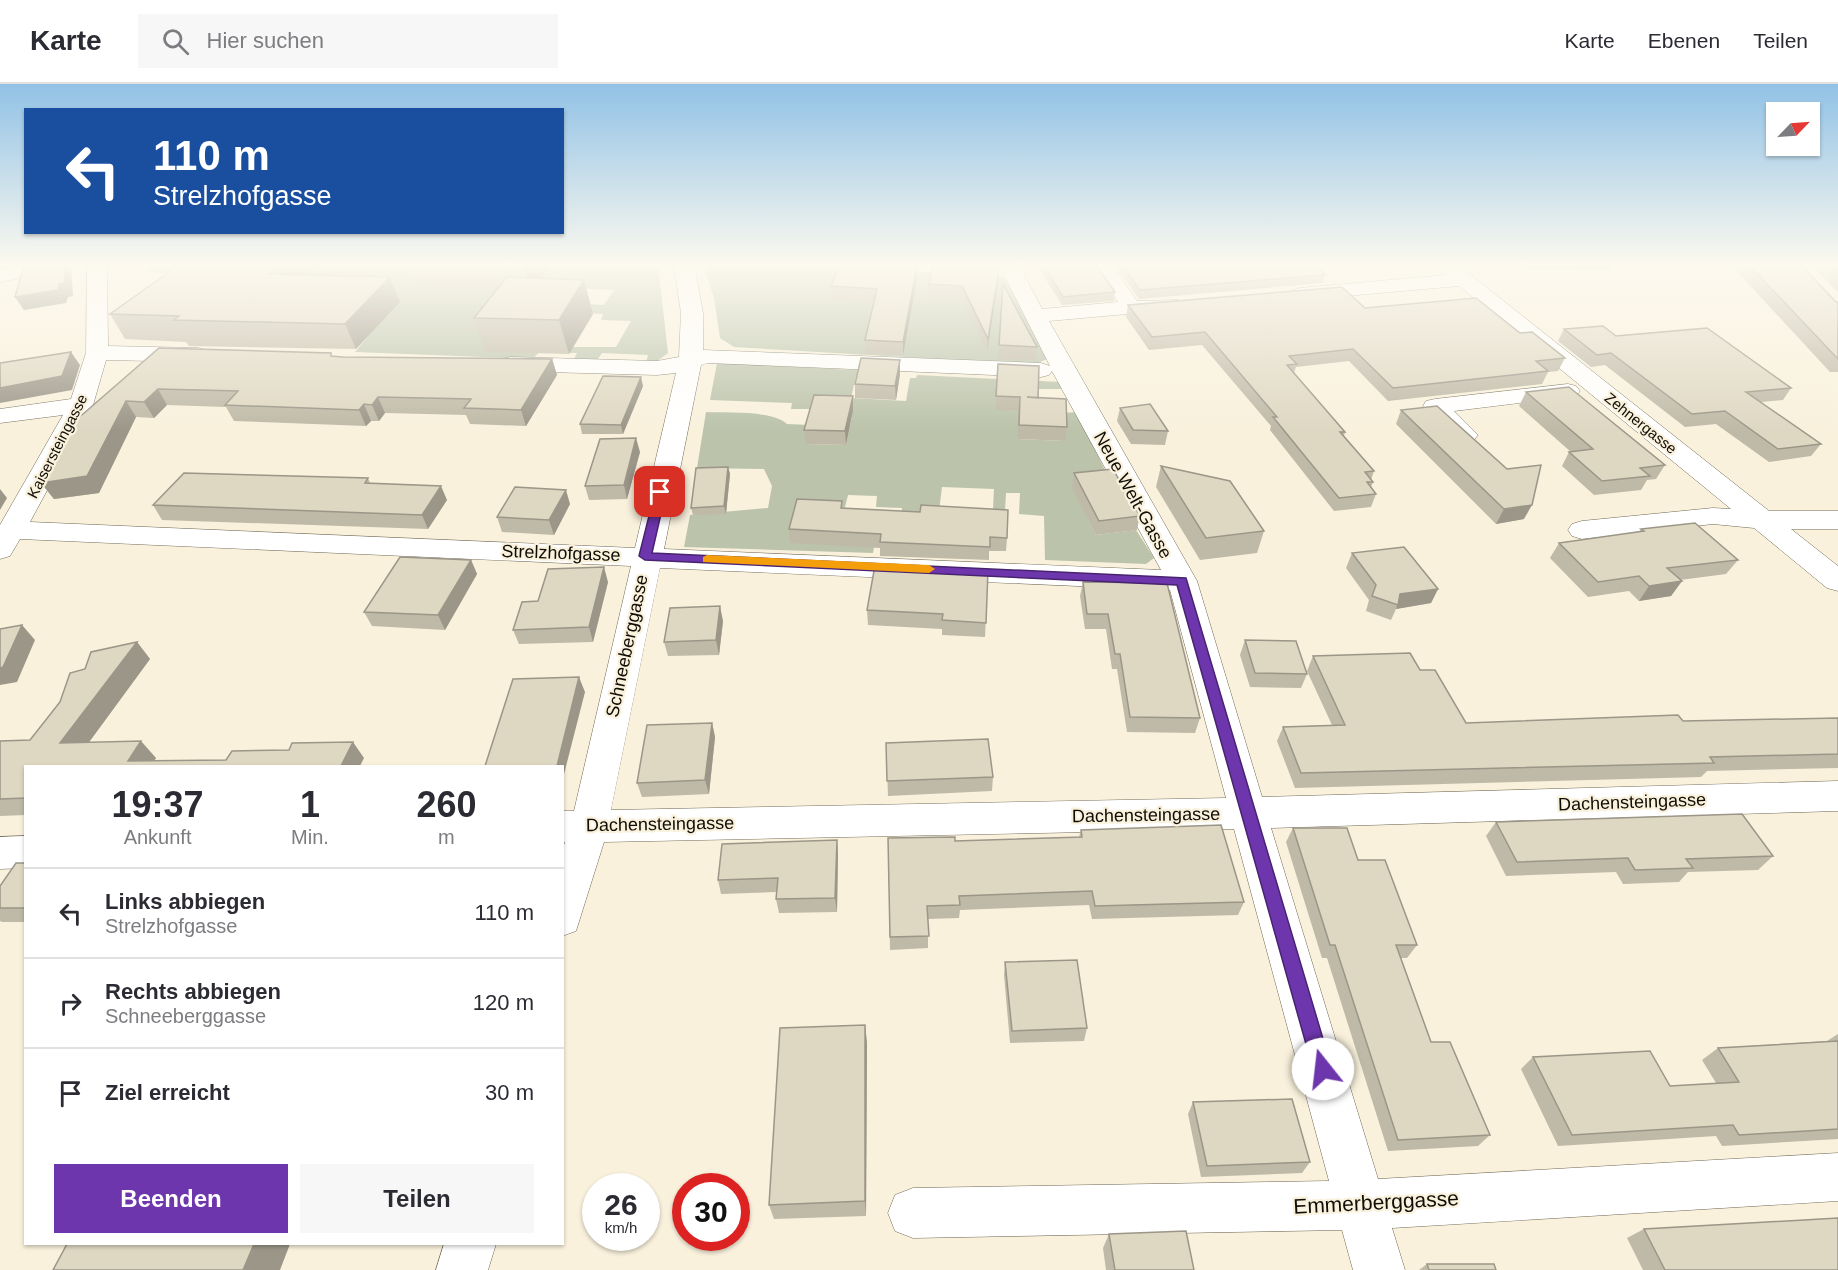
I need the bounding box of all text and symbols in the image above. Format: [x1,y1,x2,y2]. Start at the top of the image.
search box [138,14,558,68]
text: Karte [30,25,102,56]
icon: search [159,25,192,58]
text: Hier suchen [207,28,324,53]
text: Karte [1565,29,1615,52]
text: Ebenen [1648,29,1720,52]
text: Teilen [1753,29,1808,52]
north arrow [1766,102,1820,156]
map controls [1766,102,1820,156]
icon: left [54,132,132,210]
text: 110 m [153,132,270,179]
text: Strelzhofgasse [153,181,332,211]
street label: Zehnergasse [1602,389,1680,457]
street label: Kaisersteingasse [23,391,91,501]
street label: Neue Welt-Gasse [1090,428,1176,562]
pin [634,466,685,517]
icon: arrive [643,475,676,508]
street label: Strelzhofgasse [501,541,621,565]
street label: Schneeberggasse [602,573,652,719]
text: 19:37 [112,784,204,825]
text: 1 [300,784,320,825]
text: 260 [416,784,476,825]
street label: Dachensteingasse [1558,789,1706,815]
street label: Dachensteingasse [1072,804,1220,826]
street label: Dachensteingasse [586,813,734,835]
text: Ankunft [124,826,191,848]
text: Min. [291,826,329,848]
text: m [438,826,455,848]
text: Links abbiegen [105,889,265,914]
icon: left [54,897,87,930]
text: 110 m [474,900,534,925]
text: Strelzhofgasse [105,915,237,937]
text: Rechts abbiegen [105,979,281,1004]
icon: right [54,987,87,1020]
text: 120 m [473,990,534,1015]
text: Schneeberggasse [105,1005,266,1027]
position arrow [1291,1037,1355,1101]
icon: arrive [54,1077,87,1110]
text: Ziel erreicht [105,1080,230,1105]
text: 30 m [485,1080,534,1105]
button: Beenden [54,1164,288,1233]
button: Teilen [300,1164,534,1233]
speed limit sign: 30 [672,1173,750,1251]
street label: Emmerberggasse [1293,1186,1459,1218]
text: 26 [604,1188,638,1221]
text: km/h [605,1219,637,1236]

